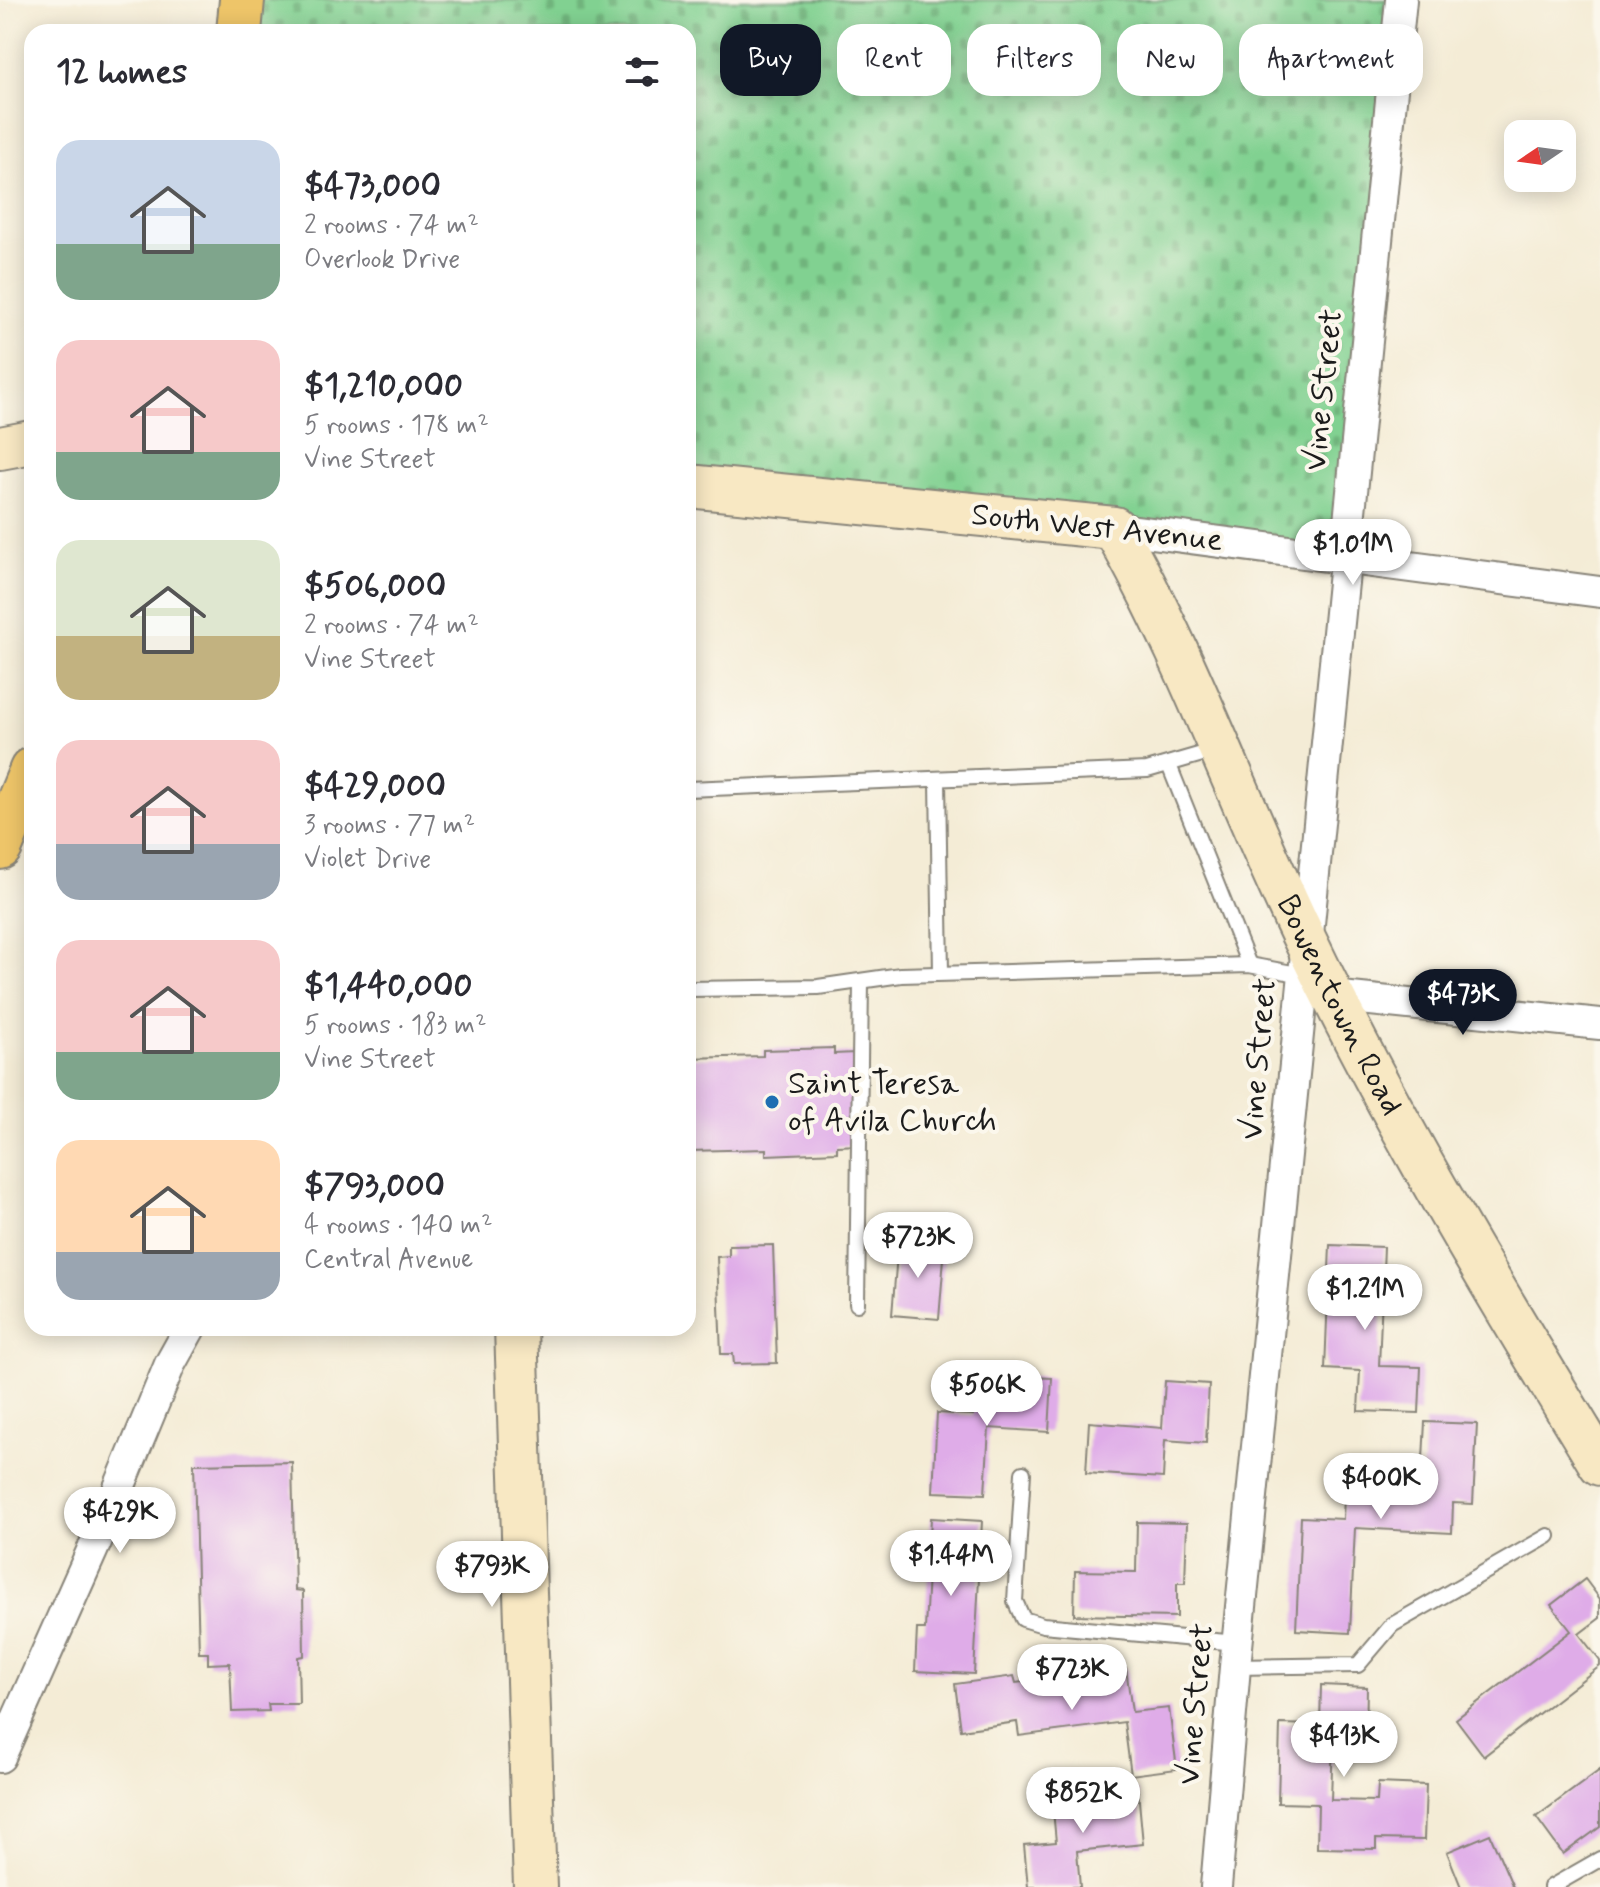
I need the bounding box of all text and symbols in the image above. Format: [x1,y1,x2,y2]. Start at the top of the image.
chip: Buy [720,24,821,96]
chip: Rent [837,24,951,96]
chip: Filters [967,24,1101,96]
chip: New [1117,24,1223,96]
chip: Apartment [1239,24,1423,96]
text: 12 homes [56,50,187,95]
icon: filters [620,50,664,94]
north arrow [1504,120,1576,192]
map controls [1504,120,1576,192]
text: $473,000 [304,164,441,209]
icon: home [120,172,216,268]
text: 2 rooms · 74 m² [304,209,479,243]
text: Overlook Drive [304,243,460,277]
street label: Vine Street [1295,307,1353,473]
text: $1,210,000 [304,364,463,409]
icon: home [120,372,216,468]
text: 5 rooms · 178 m² [304,409,489,443]
text: Vine Street [304,443,436,477]
street label: South West Avenue [969,494,1225,562]
pin: $1.01M [1288,519,1418,587]
text: $1.01M [1313,528,1393,562]
text: $506,000 [304,564,446,609]
icon: home [120,572,216,668]
text: 2 rooms · 74 m² [304,609,479,643]
text: Vine Street [304,643,436,677]
text: $429,000 [304,764,446,809]
icon: home [120,772,216,868]
text: 3 rooms · 77 m² [304,809,475,843]
text: Violet Drive [304,843,431,877]
street label: Bowentown Road [1266,888,1412,1123]
text: $1,440,000 [304,964,472,1009]
pin: $473K [1407,969,1519,1037]
icon: home [120,972,216,1068]
street label: Vine Street [1231,976,1287,1142]
text: $473K [1427,978,1499,1012]
text: 5 rooms · 183 m² [304,1009,487,1043]
text: Vine Street [304,1043,436,1077]
place label: Saint Teresa of Avila Church [788,1063,997,1142]
marker: Saint Teresa of Avila Church [763,1093,781,1111]
text: $793,000 [304,1164,445,1209]
icon: home [120,1172,216,1268]
text: 4 rooms · 140 m² [304,1209,493,1243]
pin: $723K [862,1212,974,1280]
text: $723K [881,1221,955,1255]
text: Central Avenue [304,1243,473,1277]
pin: $1.21M [1300,1264,1430,1332]
text: $1.21M [1325,1273,1405,1307]
pin: $506K [931,1360,1043,1428]
text: $506K [949,1369,1025,1403]
pin: $400K [1325,1453,1437,1521]
text: $400K [1341,1462,1421,1496]
pin: $429K [64,1487,176,1555]
text: $429K [82,1496,158,1530]
pin: $1.44M [886,1530,1016,1598]
text: $1.44M [908,1539,994,1573]
pin: $793K [436,1541,548,1609]
text: $793K [454,1550,530,1584]
street label: Vine Street [1168,1621,1224,1787]
pin: $723K [1016,1644,1128,1712]
text: $723K [1035,1653,1109,1687]
pin: $413K [1288,1711,1400,1779]
text: $413K [1309,1720,1379,1754]
pin: $852K [1027,1767,1139,1835]
text: $852K [1044,1776,1122,1810]

